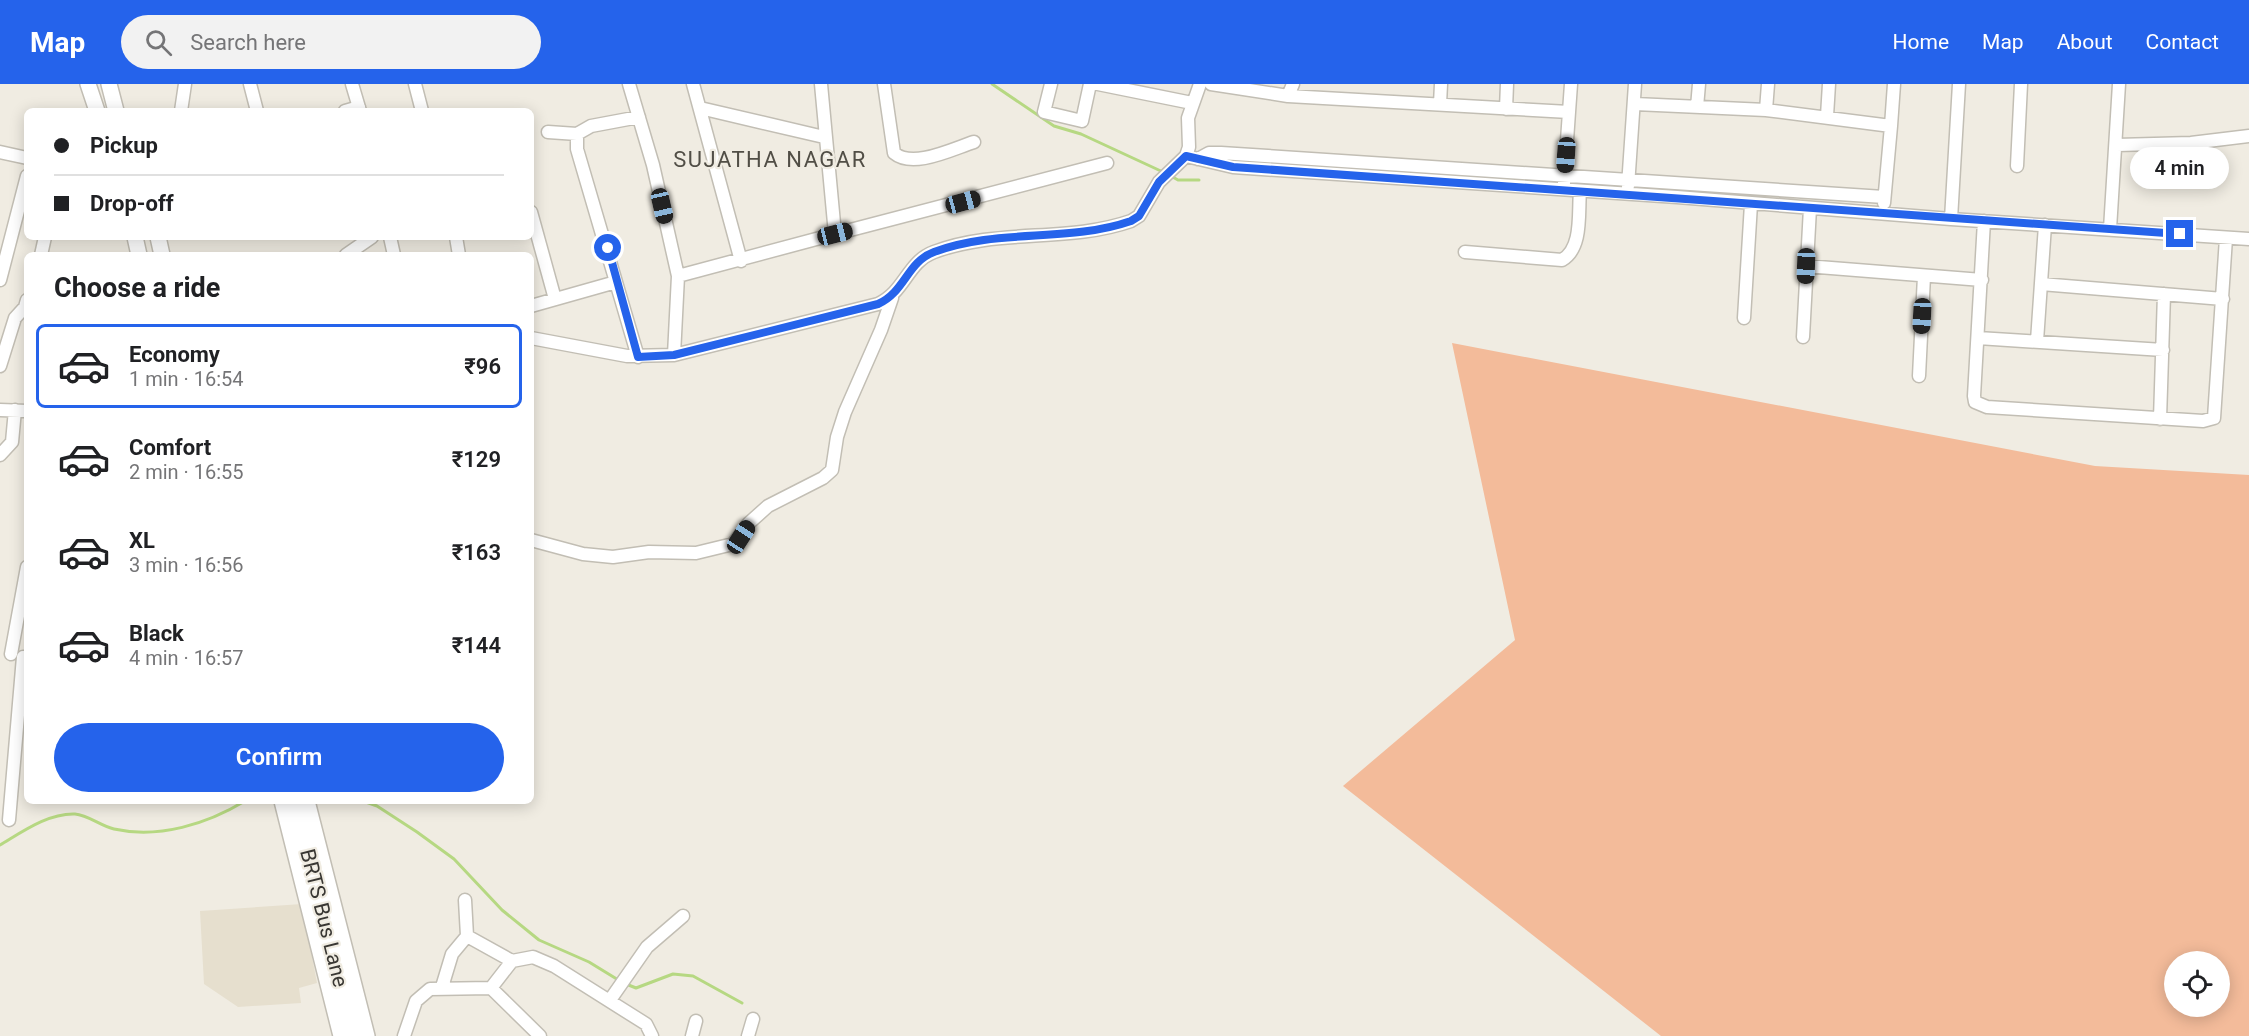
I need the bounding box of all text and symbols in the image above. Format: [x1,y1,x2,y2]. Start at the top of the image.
search box [121,15,541,69]
text: Map [30,26,85,59]
icon: search [142,26,175,59]
text: Search here [190,30,306,55]
text: Home [1893,30,1949,54]
text: Map [1982,30,2024,54]
text: About [2057,30,2113,54]
text: Contact [2146,30,2219,54]
text: Pickup [90,133,158,158]
car [1556,136,1576,174]
district label: SUJATHA NAGAR [673,147,867,172]
callout: 4 min [2130,147,2230,189]
text: 4 min [2154,156,2205,180]
car [649,186,675,226]
car [943,189,983,215]
text: Drop-off [90,191,174,216]
route end [2166,220,2193,247]
car [815,221,855,247]
route start [594,234,621,261]
car [1796,248,1816,284]
text: Choose a ride [54,272,220,304]
car [1912,298,1932,334]
icon: car [57,339,111,393]
text: Economy [129,342,220,367]
text: ₹96 [464,354,501,379]
text: 1 min · 16:54 [129,367,244,391]
icon: car [57,432,111,486]
text: Comfort [129,435,211,460]
text: ₹129 [452,447,501,472]
text: 2 min · 16:55 [129,460,244,484]
car [724,517,758,557]
icon: car [57,525,111,579]
text: XL [129,528,155,553]
text: ₹163 [452,540,501,565]
text: 3 min · 16:56 [129,553,244,577]
icon: car [57,618,111,672]
text: Black [129,621,184,646]
text: ₹144 [452,633,501,658]
text: 4 min · 16:57 [129,646,244,670]
button: Confirm [54,723,504,792]
street label: BRTS Bus Lane [295,846,353,990]
map controls [2164,951,2230,1017]
button: locate [2164,951,2230,1017]

